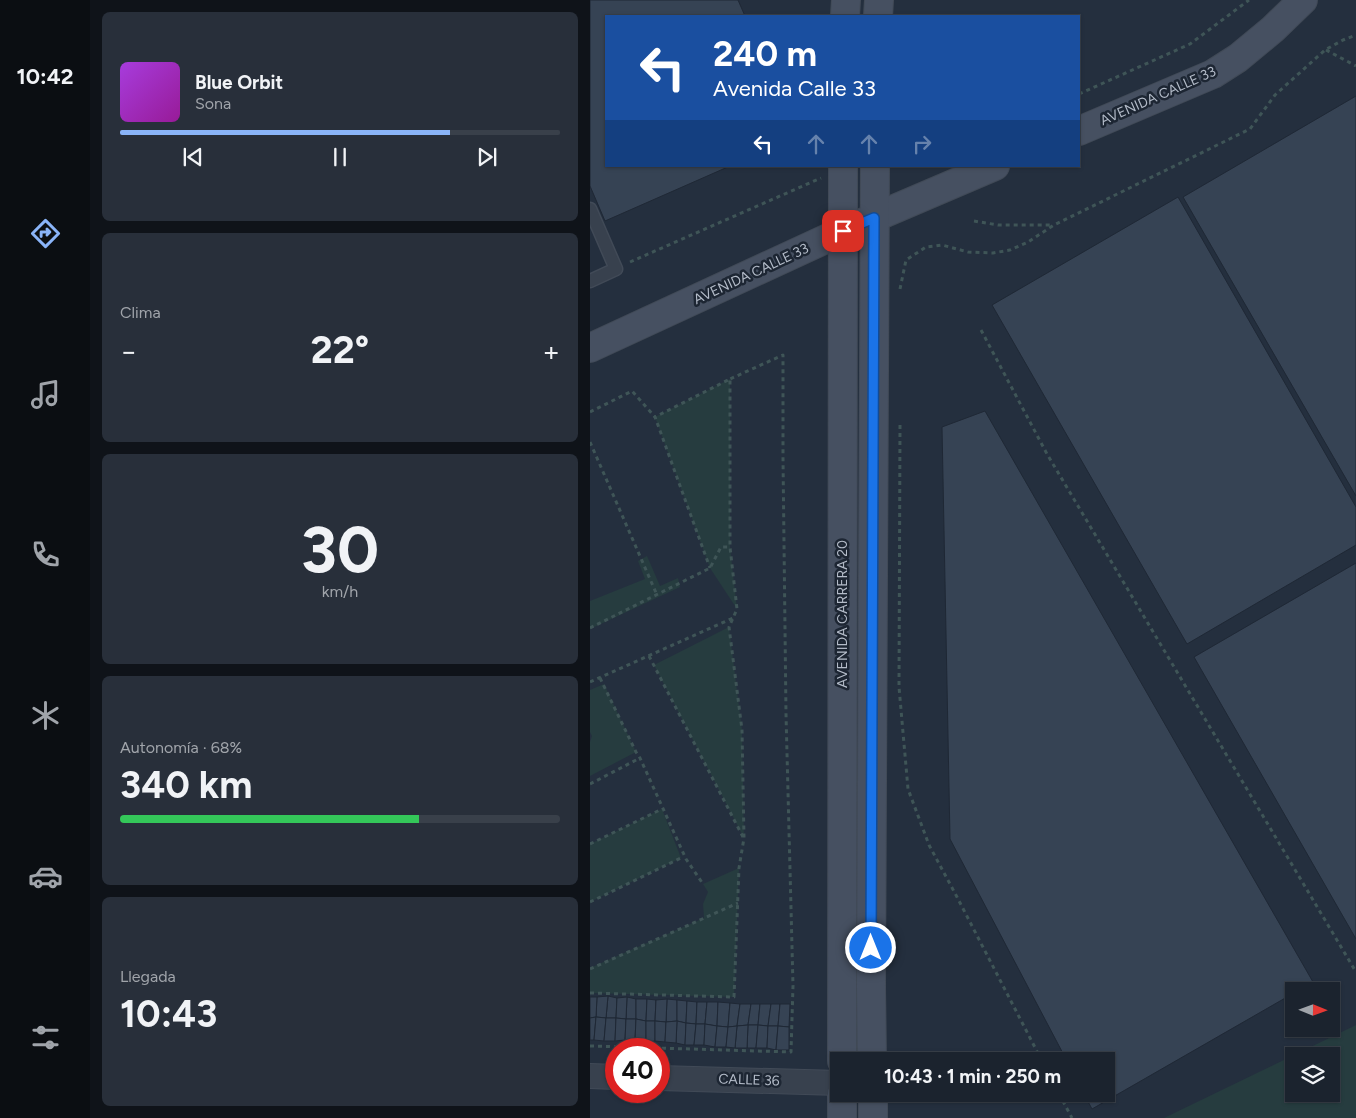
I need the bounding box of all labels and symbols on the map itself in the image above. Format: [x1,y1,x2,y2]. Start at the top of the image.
street label: AVENIDA CALLE 33 [1097,63,1219,129]
pin [822,210,864,252]
street label: AVENIDA CALLE 33 [691,240,811,308]
street label: AVENIDA CARRERA 20 [834,540,851,688]
position arrow [844,921,896,973]
north arrow [1285,982,1340,1038]
speed limit sign: 40 [605,1038,670,1103]
street label: CALLE 36 [718,1070,780,1090]

